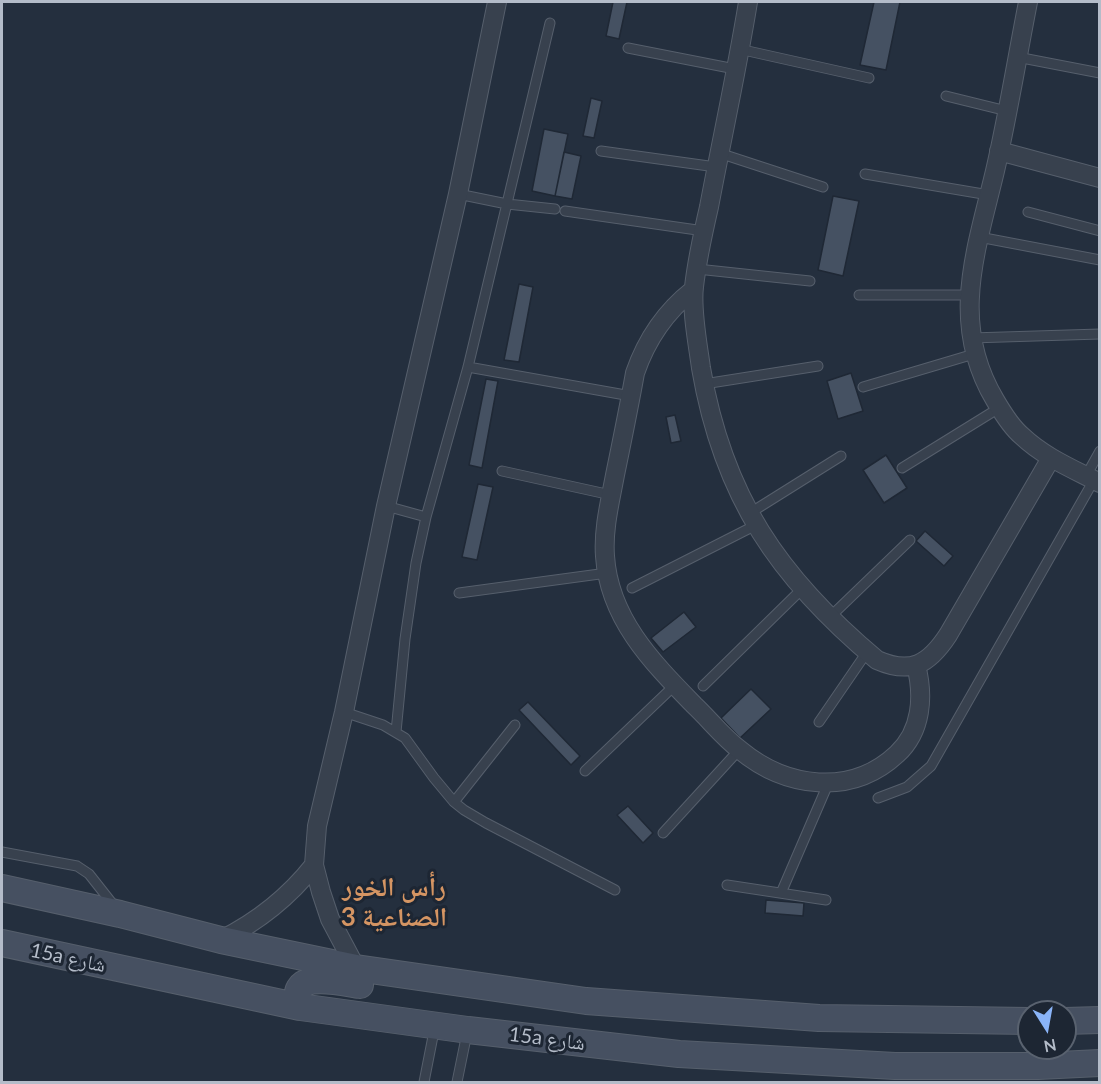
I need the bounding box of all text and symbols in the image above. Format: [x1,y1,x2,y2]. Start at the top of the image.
district label: رأس الخور الصناعية 3 [341,872,447,934]
street label: 15a شارع [28,938,108,978]
north arrow [1017,1000,1077,1060]
street label: 15a شارع [508,1022,586,1056]
text: N [1042,1036,1058,1057]

